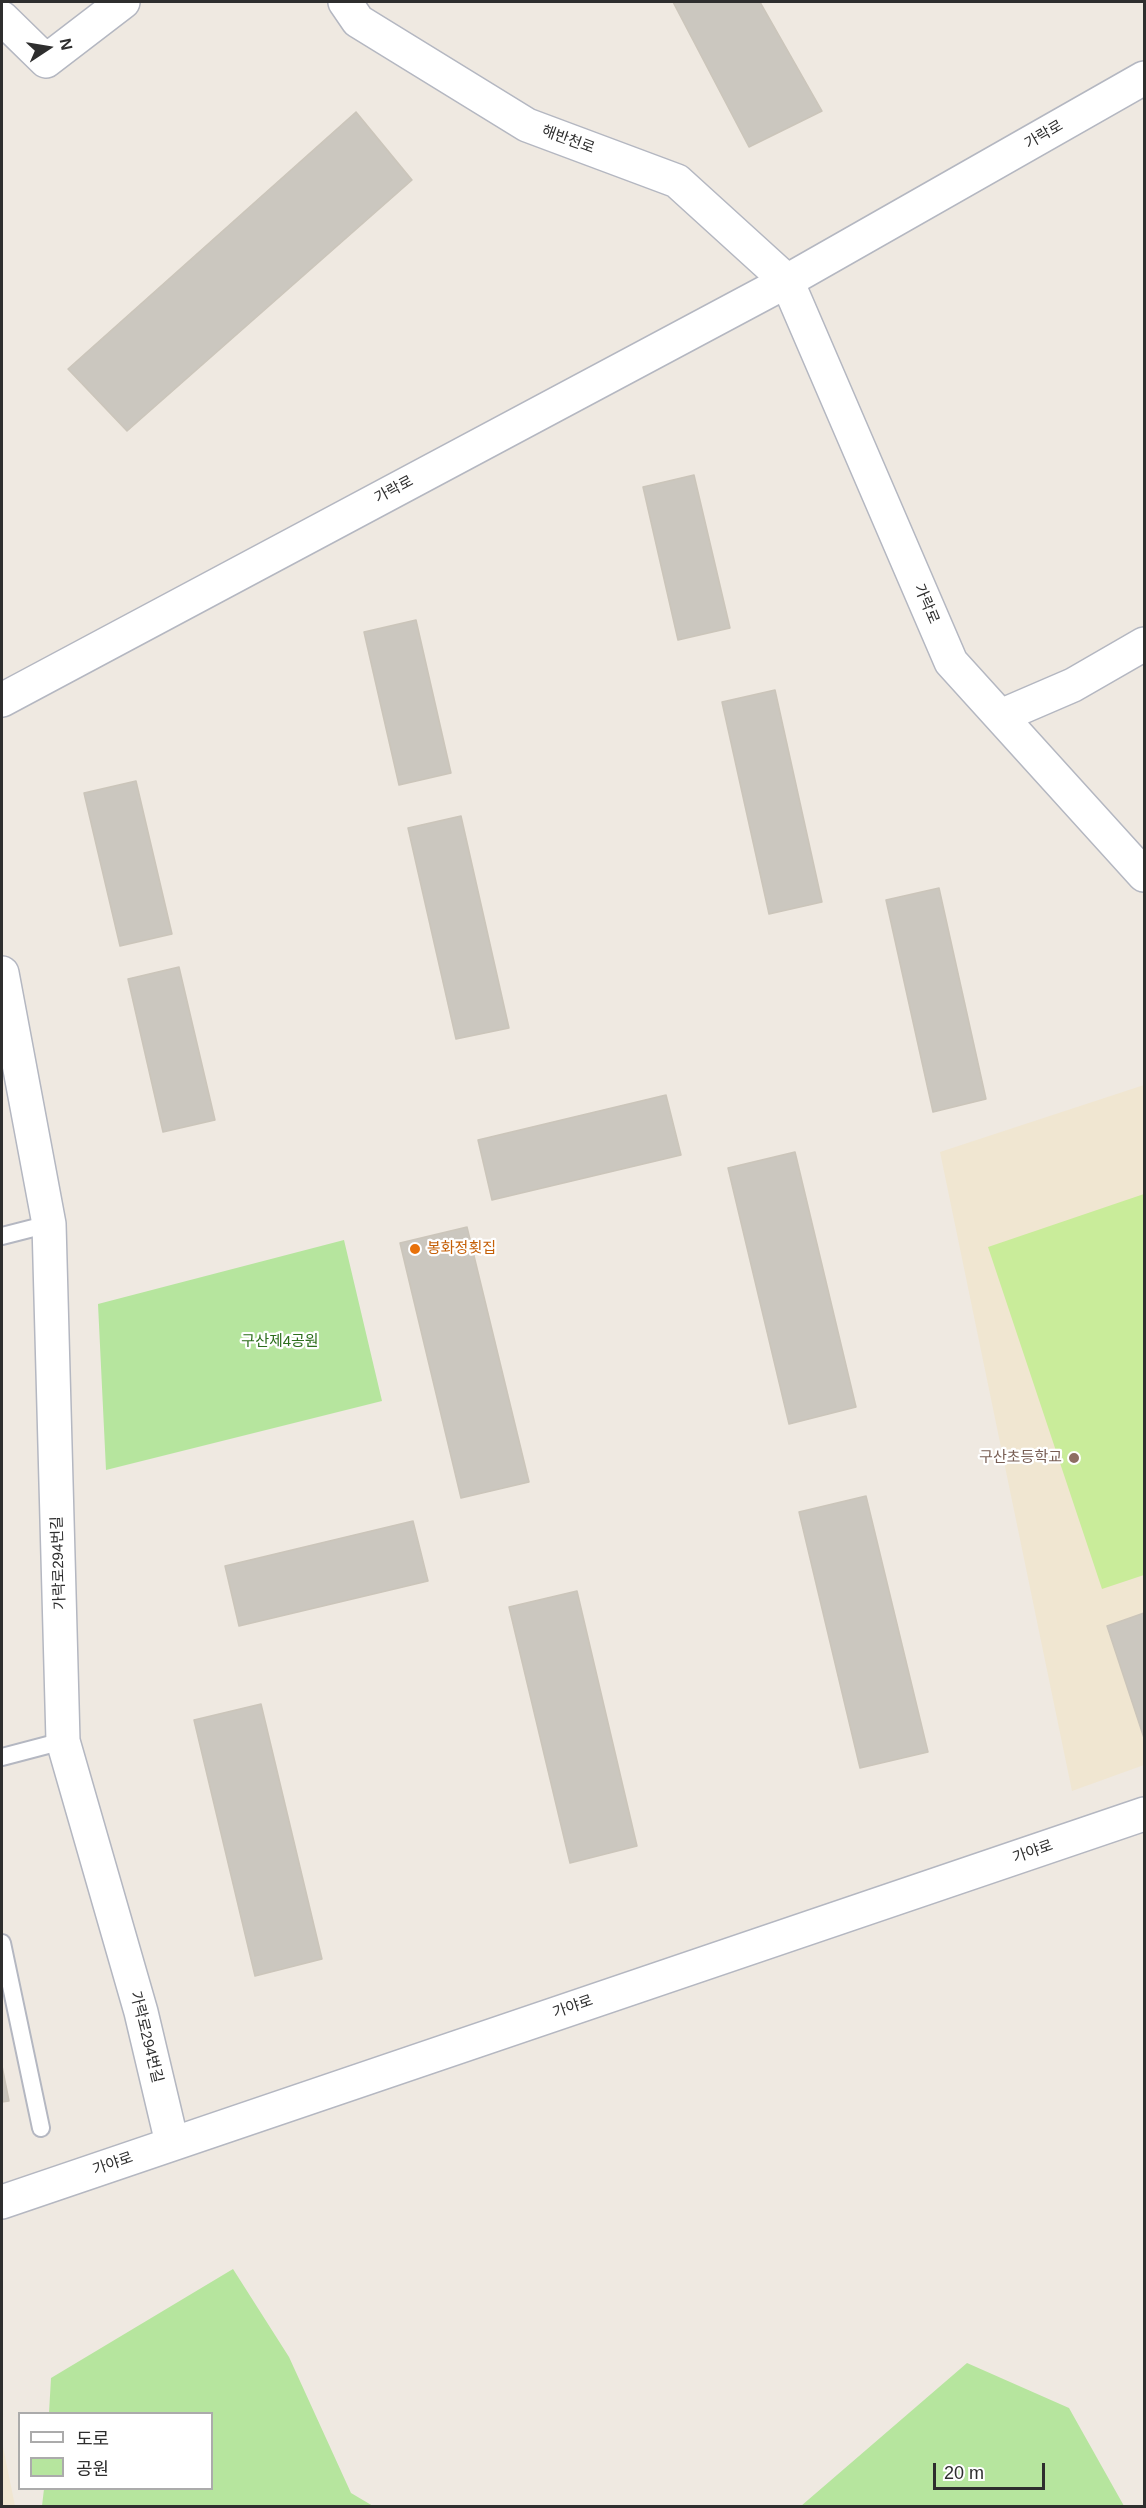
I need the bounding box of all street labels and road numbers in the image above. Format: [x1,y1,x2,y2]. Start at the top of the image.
street label: 가락로 [1022,117,1066,153]
street label: 해반천로 [539,122,597,158]
street label: 가락로 [371,472,417,508]
street label: 가락로 [910,581,942,627]
street label: 가락로294번길 [48,1516,70,1610]
street label: 가야로 [1010,1837,1056,1867]
street label: 가락로294번길 [126,1989,166,2085]
street label: 가야로 [550,1992,596,2022]
street label: 가야로 [90,2149,136,2179]

